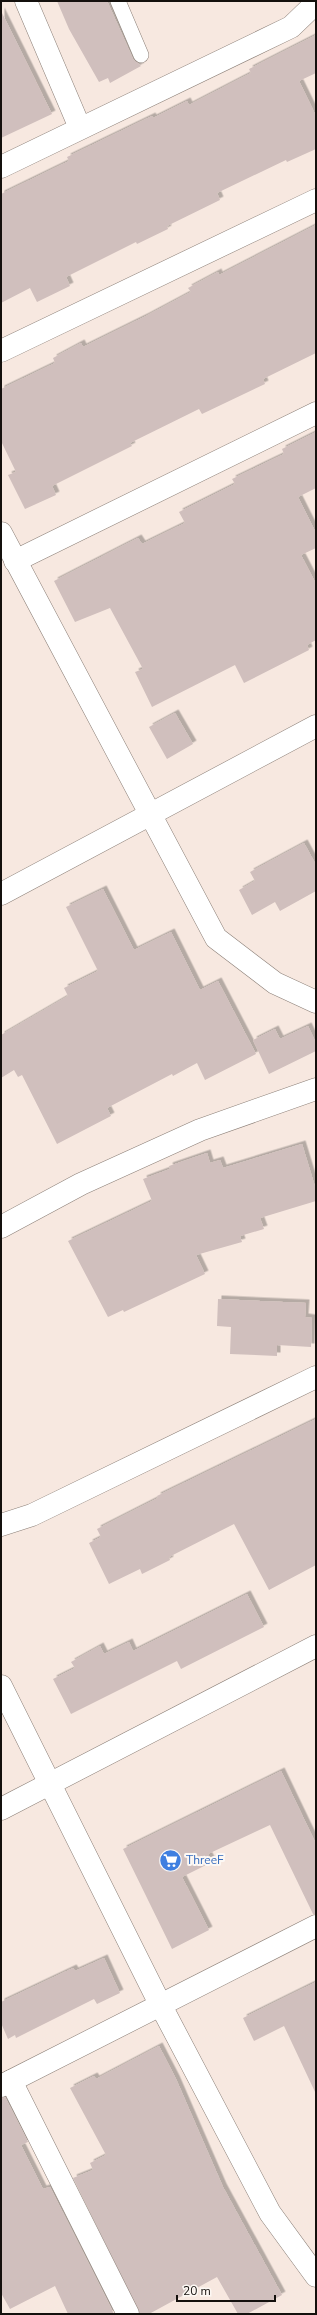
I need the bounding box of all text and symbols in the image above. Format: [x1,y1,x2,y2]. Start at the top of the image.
supermarket icon: ThreeF [158,1847,184,1873]
place label: ThreeF [186,1852,224,1868]
scale bar [177,2277,275,2303]
text: 20 m [183,2283,211,2299]

